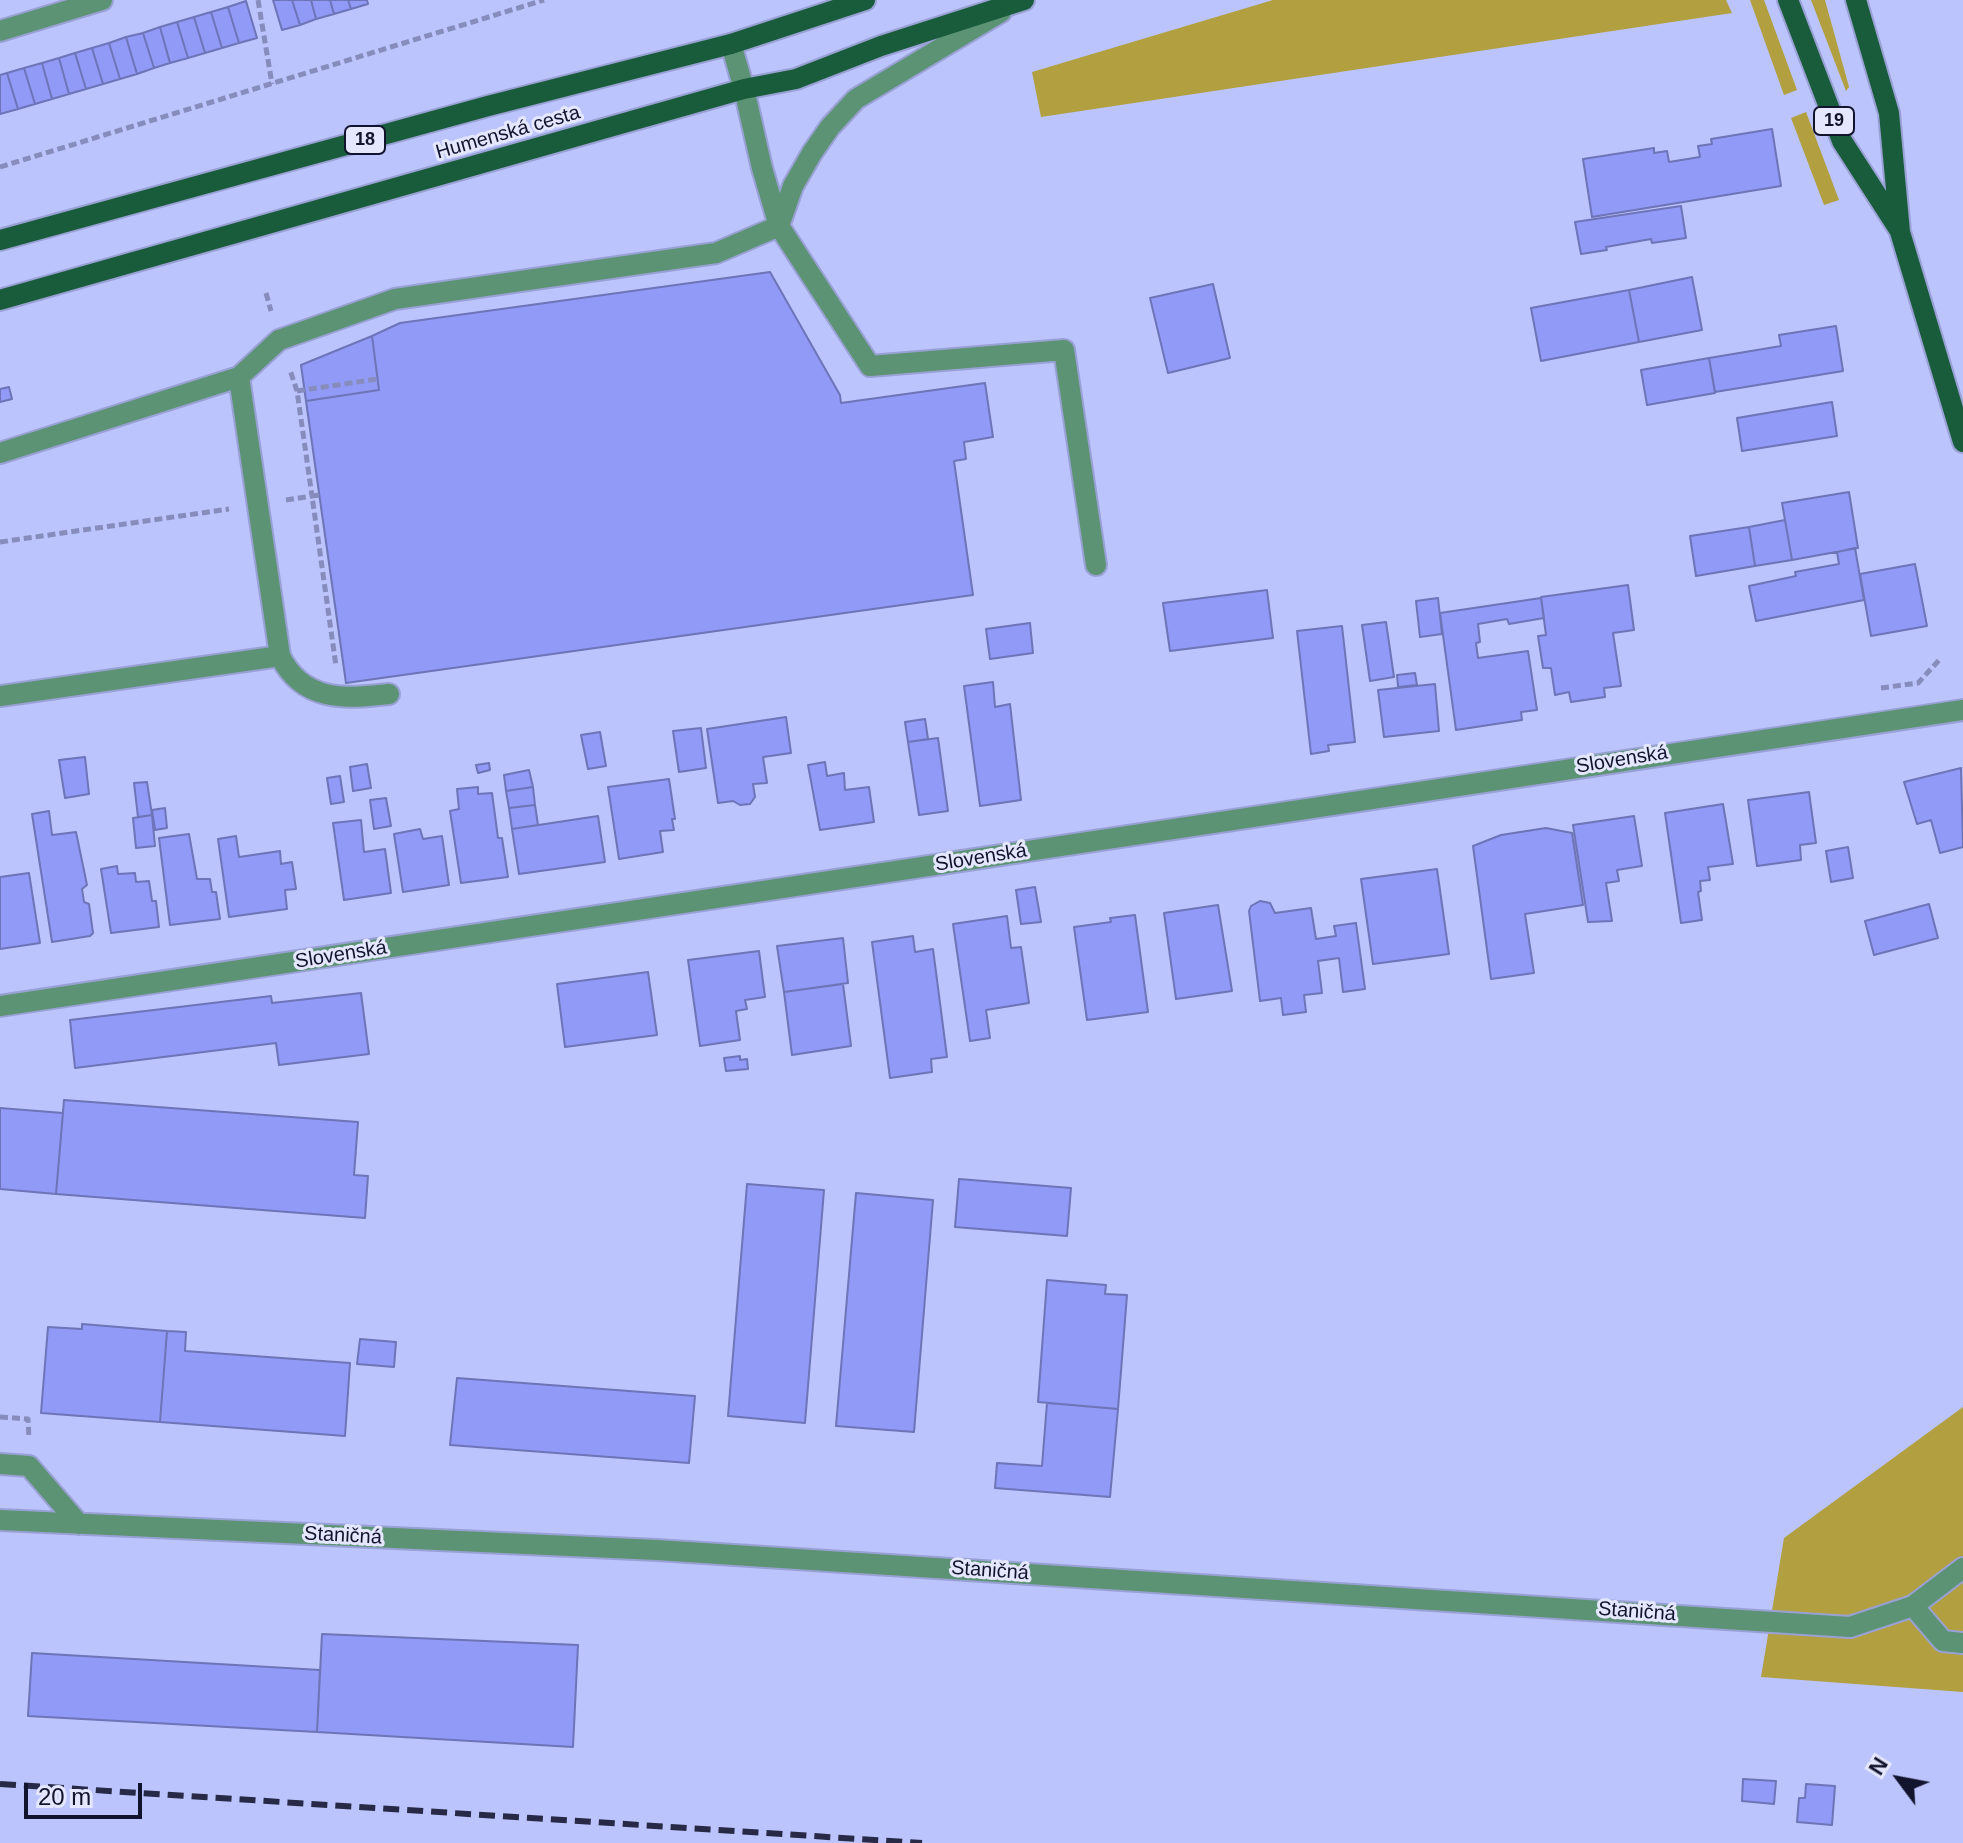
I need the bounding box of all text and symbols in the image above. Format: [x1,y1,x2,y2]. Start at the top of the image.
street label: Humenská cesta [433,101,583,165]
road number: 19 [1814,107,1854,135]
road number: 18 [345,126,385,154]
street label: Slovenská [1575,741,1669,779]
street label: Slovenská [934,839,1028,877]
street label: Slovenská [294,936,388,974]
street label: Staničná [304,1522,382,1550]
street label: Staničná [950,1556,1030,1586]
street label: Staničná [1597,1597,1677,1627]
north arrow [1859,1739,1939,1819]
text: N [1863,1753,1893,1779]
scale bar [28,1767,146,1817]
text: 20 m [38,1783,91,1810]

